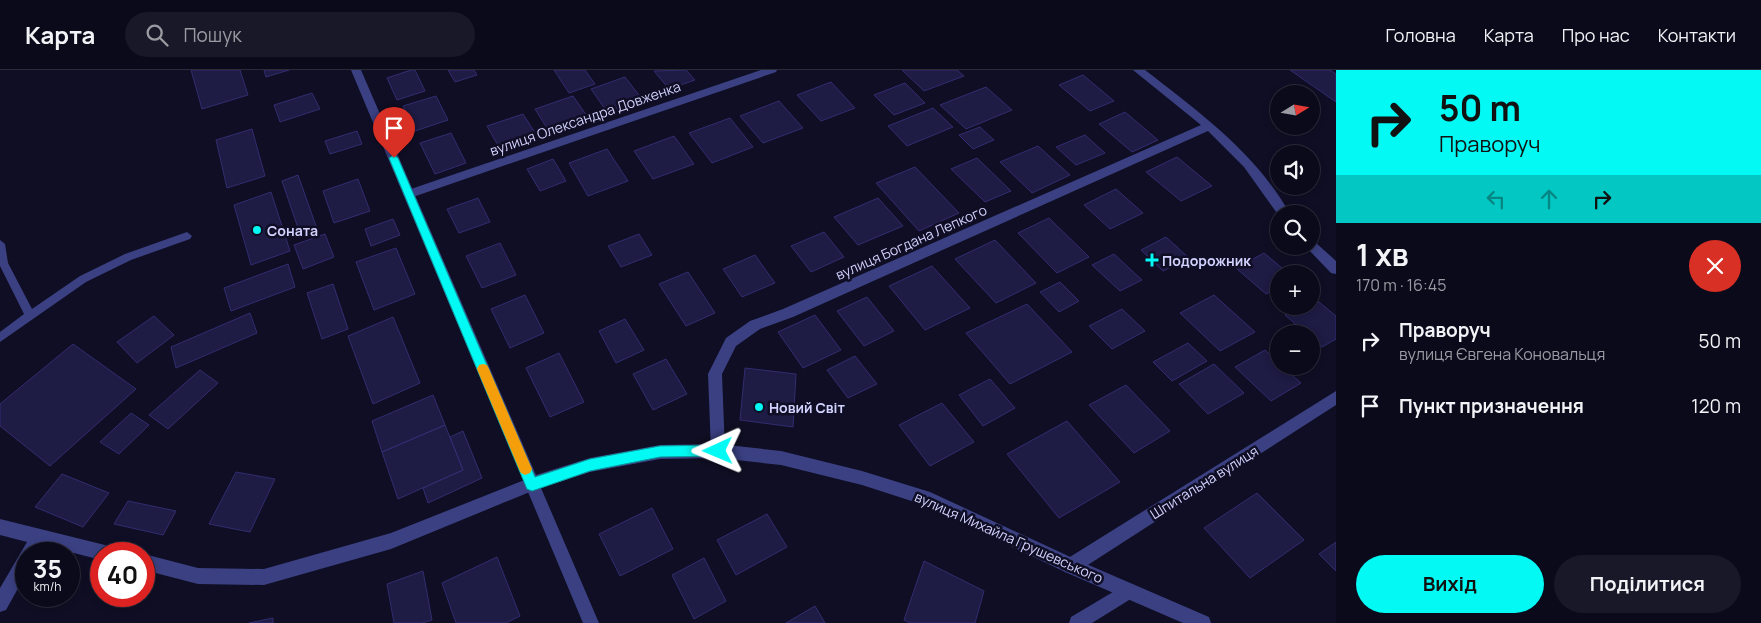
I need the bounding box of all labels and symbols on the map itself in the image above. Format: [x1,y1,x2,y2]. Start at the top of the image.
street label: вулиця Олександра Довженка [487,76,683,160]
north arrow [1270,85,1320,135]
pin [373,107,415,158]
street label: вулиця Богдана Лепкого [832,200,990,284]
place label: Соната [267,221,318,240]
marker: Соната [251,224,263,236]
place label: Подорожник [1162,251,1251,270]
marker: Подорожник [1146,254,1158,266]
place label: Новий Світ [769,398,845,417]
marker: Новий Світ [753,401,765,413]
position arrow [691,424,743,476]
street label: Шпитальна вулиця [1146,441,1262,523]
street label: вулиця Михайла Грушевського [912,487,1106,587]
speed limit sign: 40 [90,542,155,607]

